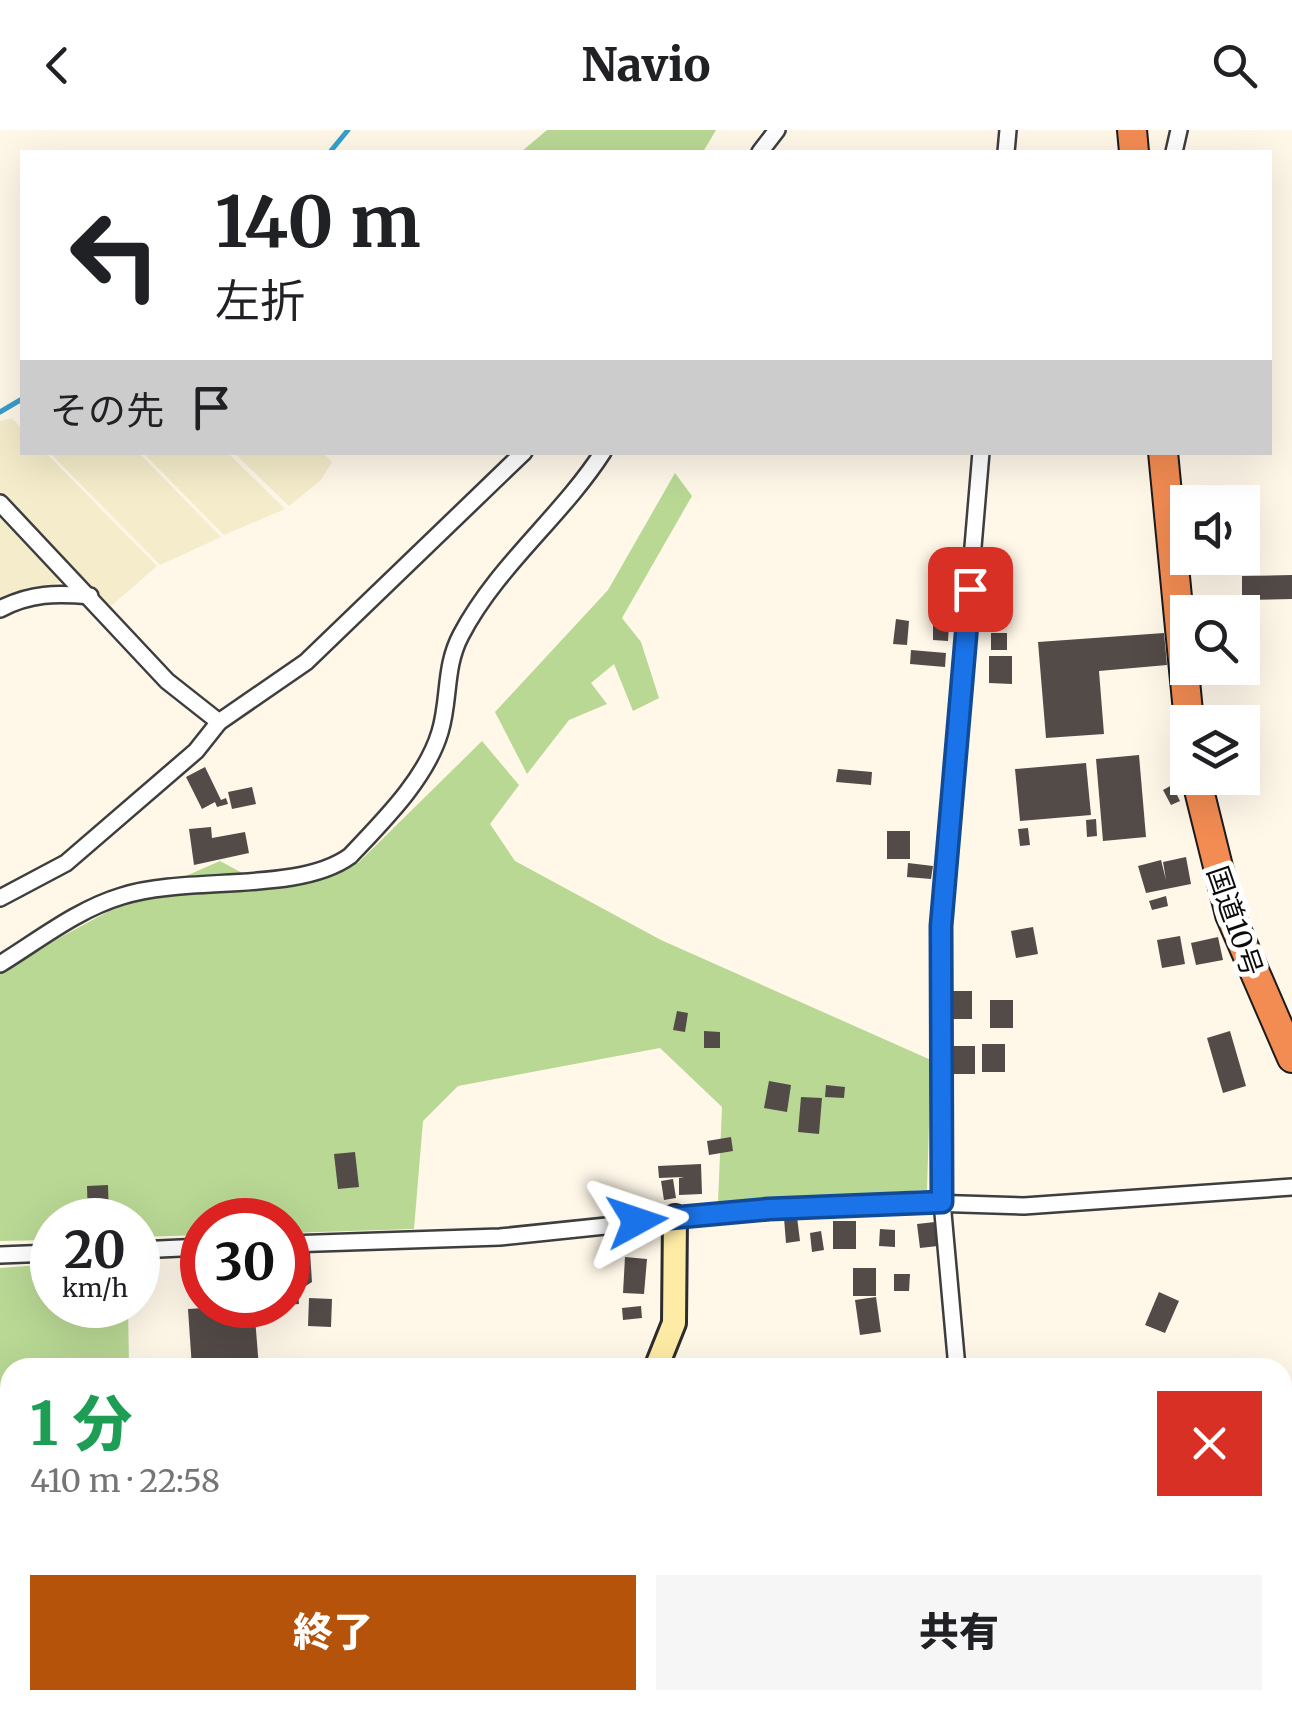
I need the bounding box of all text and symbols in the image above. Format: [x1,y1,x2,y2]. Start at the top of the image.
text: Navio [581,37,711,93]
icon: back [30,38,85,93]
icon: search [1207,38,1262,93]
text: 140 m [215,178,421,266]
icon: left [50,190,180,320]
text: 左折 [215,273,305,329]
icon: arrive [184,380,239,435]
text: その先 [50,387,164,434]
map controls [1170,485,1260,795]
button: sound [1170,485,1260,575]
pin [928,547,1013,632]
icon: arrive [943,562,998,617]
button: search [1170,595,1260,685]
button: layers [1170,705,1260,795]
street label: 国道10号 [1200,861,1270,981]
position arrow [585,1169,689,1273]
speed limit sign: 30 [180,1198,310,1328]
text: 20 [64,1219,126,1282]
text: km/h [62,1272,128,1304]
text: 1 分 [30,1386,132,1461]
button: close [1157,1391,1262,1496]
text: 410 m · 22:58 [30,1461,220,1501]
button: 終了 [30,1575,636,1690]
button: 共有 [656,1575,1262,1690]

